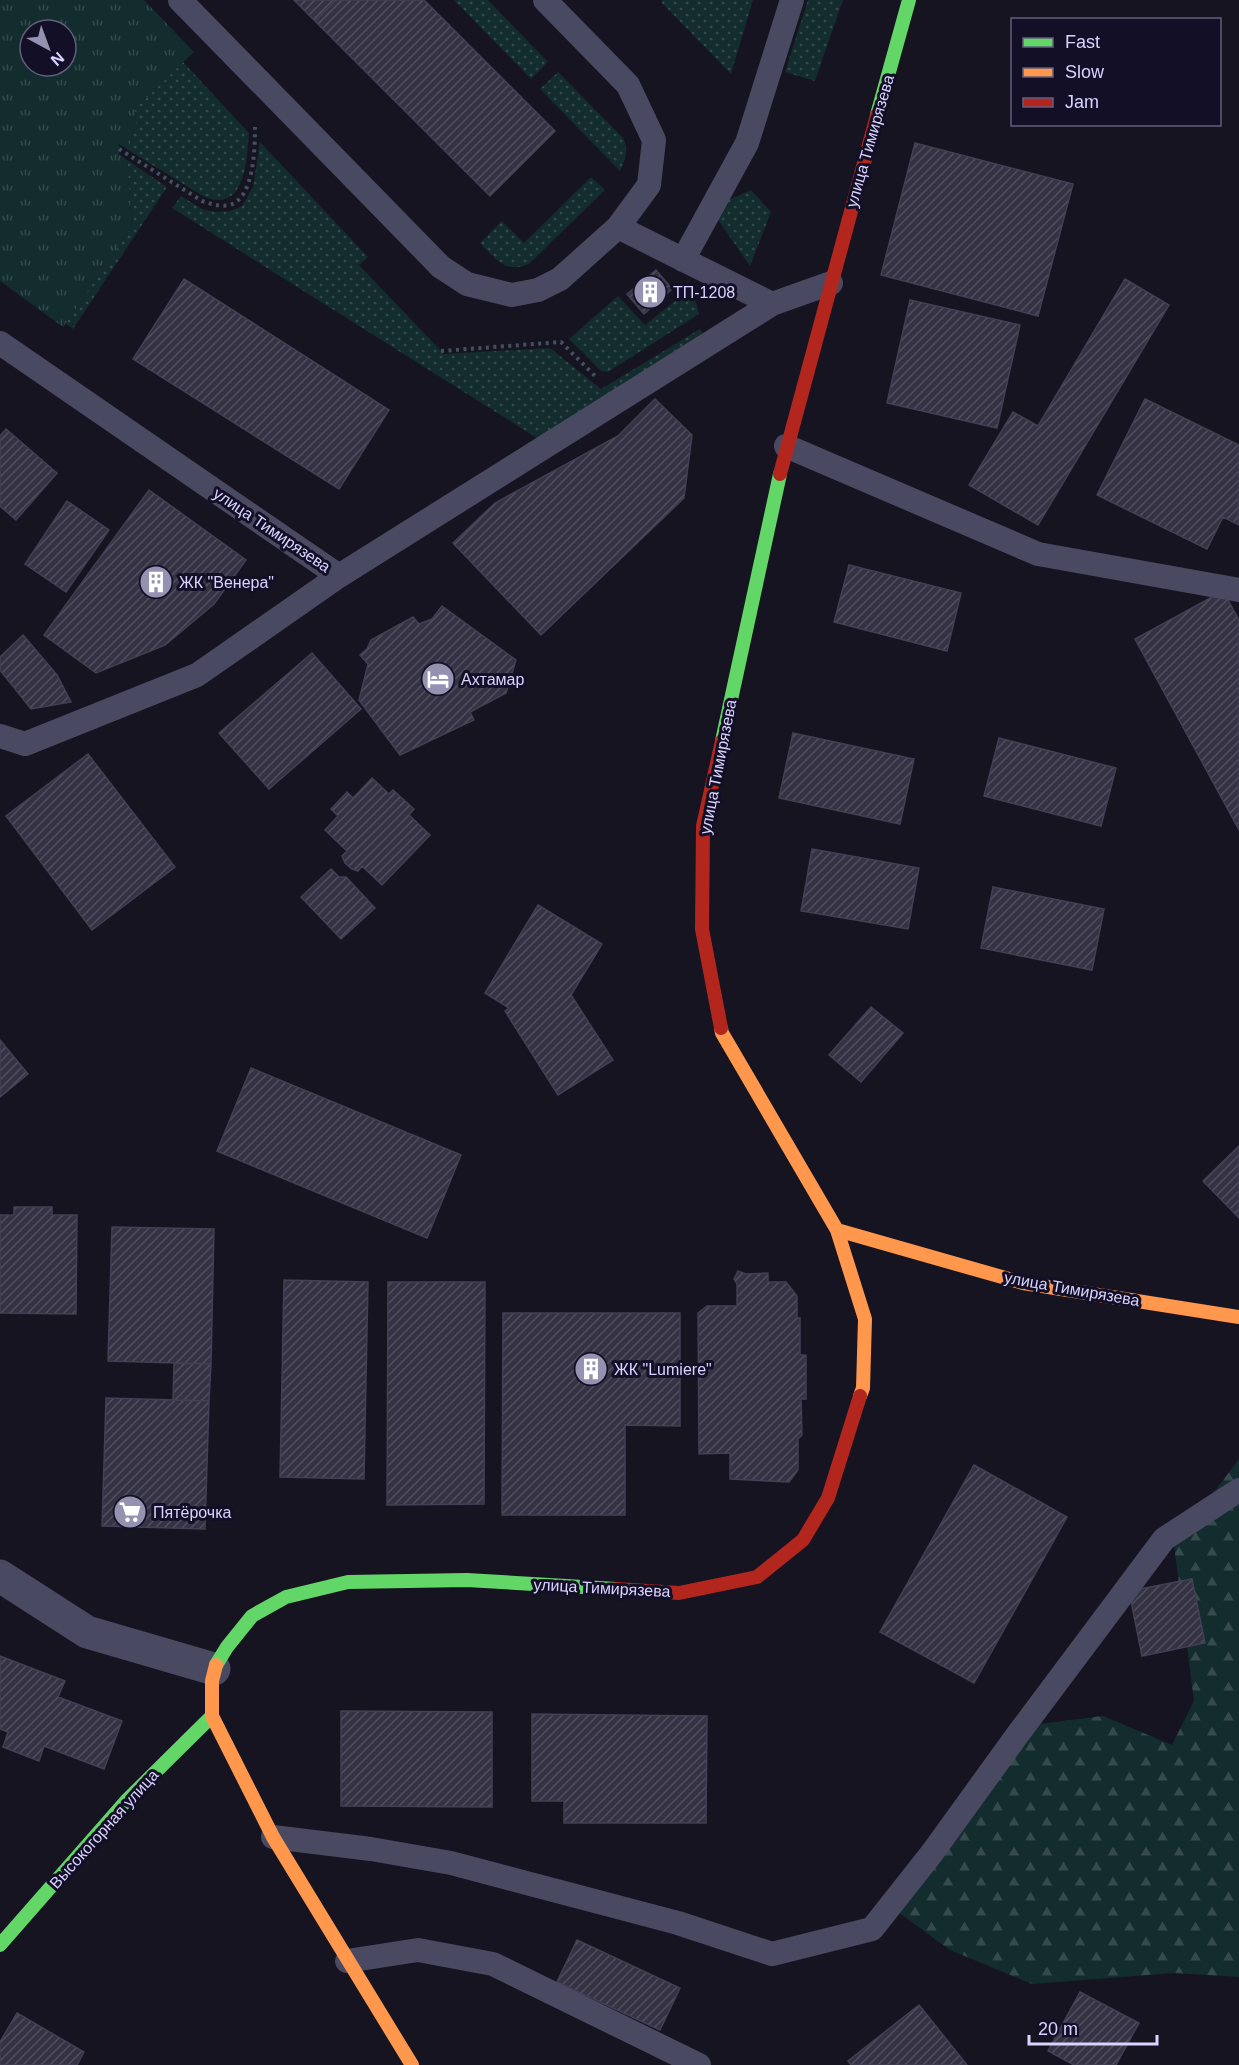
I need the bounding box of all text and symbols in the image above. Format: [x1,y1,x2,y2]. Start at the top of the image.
north arrow [18,18,78,78]
legend [1011,18,1221,126]
text: Fast [1065,32,1100,52]
text: N [48,49,67,69]
text: Slow [1065,62,1105,82]
street label: улица Тимирязева [843,73,897,209]
text: Jam [1065,92,1099,112]
building icon: ТП-1208 [632,274,668,310]
place label: ТП-1208 [673,284,735,301]
street label: улица Тимирязева [210,485,334,575]
building icon: ЖК "Венера" [138,564,174,600]
place label: ЖК "Венера" [179,574,274,591]
hotel icon: Ахтамар [420,661,456,697]
place label: Ахтамар [461,671,524,688]
street label: улица Тимирязева [697,698,739,836]
street label: улица Тимирязева [1003,1269,1141,1309]
building icon: ЖК "Lumiere" [573,1351,609,1387]
place label: ЖК "Lumiere" [614,1361,712,1378]
supermarket icon: Пятёрочка [112,1494,148,1530]
place label: Пятёрочка [153,1504,232,1521]
street label: улица Тимирязева [533,1576,671,1600]
street label: Высокогорная улица [46,1766,162,1892]
scale bar [1029,2008,1156,2046]
text: 20 m [1038,2019,1078,2039]

